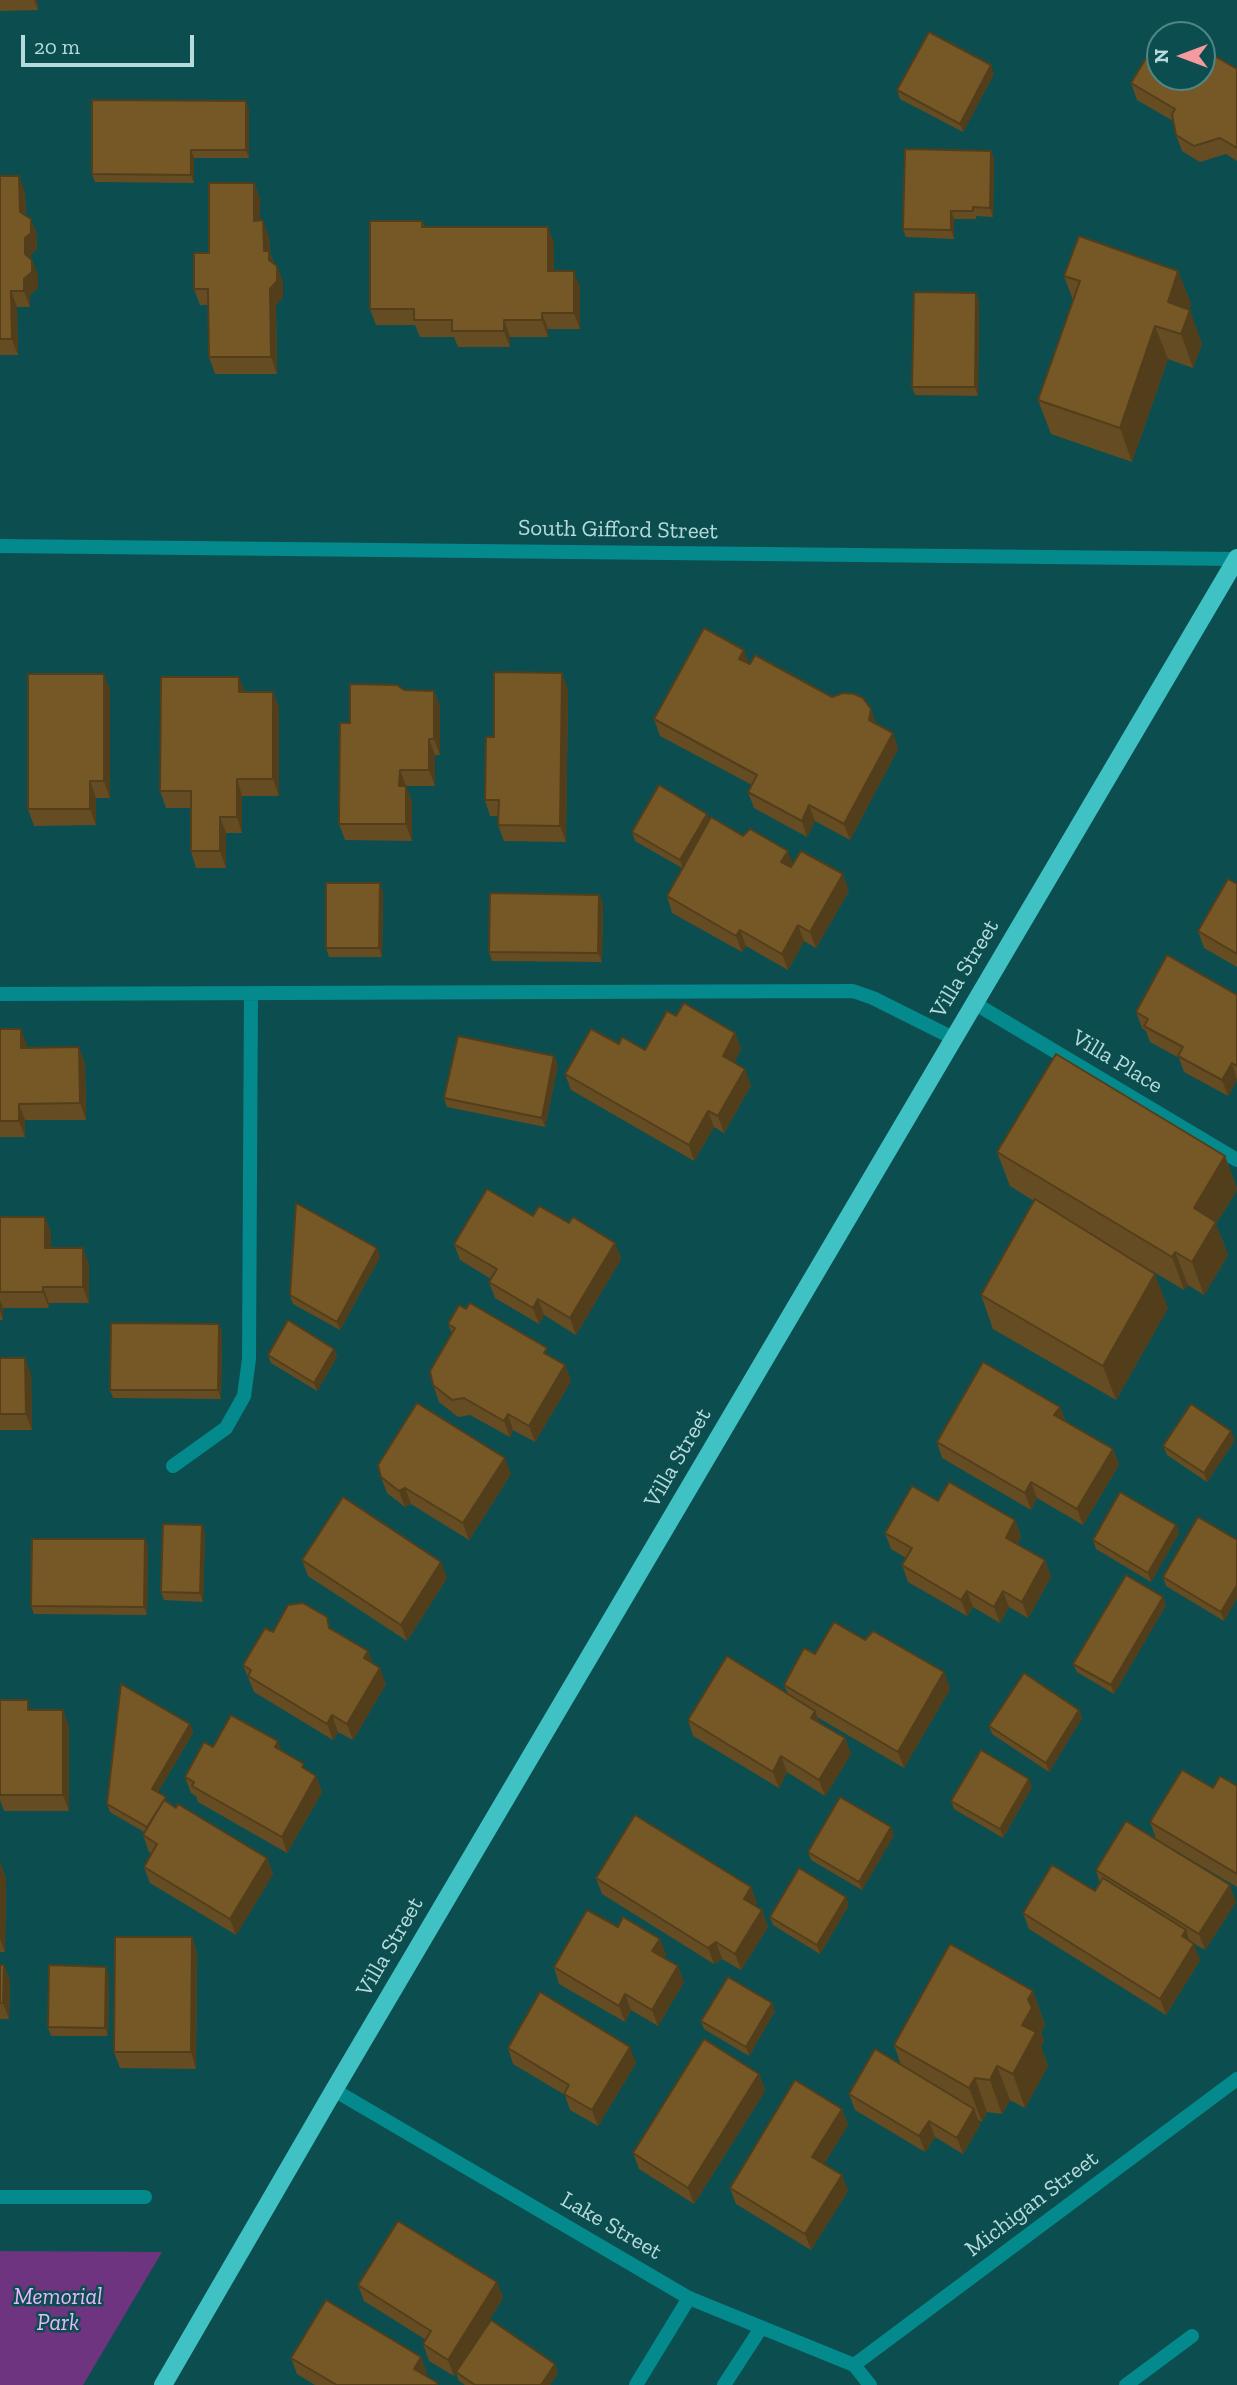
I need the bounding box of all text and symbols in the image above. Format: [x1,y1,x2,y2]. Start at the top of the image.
scale bar [24,21,198,65]
north arrow [1146,21,1216,91]
text: 20 m [34,34,80,59]
text: N [1150,49,1173,63]
street label: South Gifford Street [518,514,718,546]
street label: Villa Street [925,915,1005,1023]
street label: Villa Place [1066,1024,1168,1100]
street label: Villa Street [639,1403,717,1513]
street label: Villa Street [351,1892,429,2002]
street label: Michigan Street [960,2145,1104,2263]
street label: Lake Street [556,2186,666,2266]
park label: Memorial Park [13,2283,103,2337]

